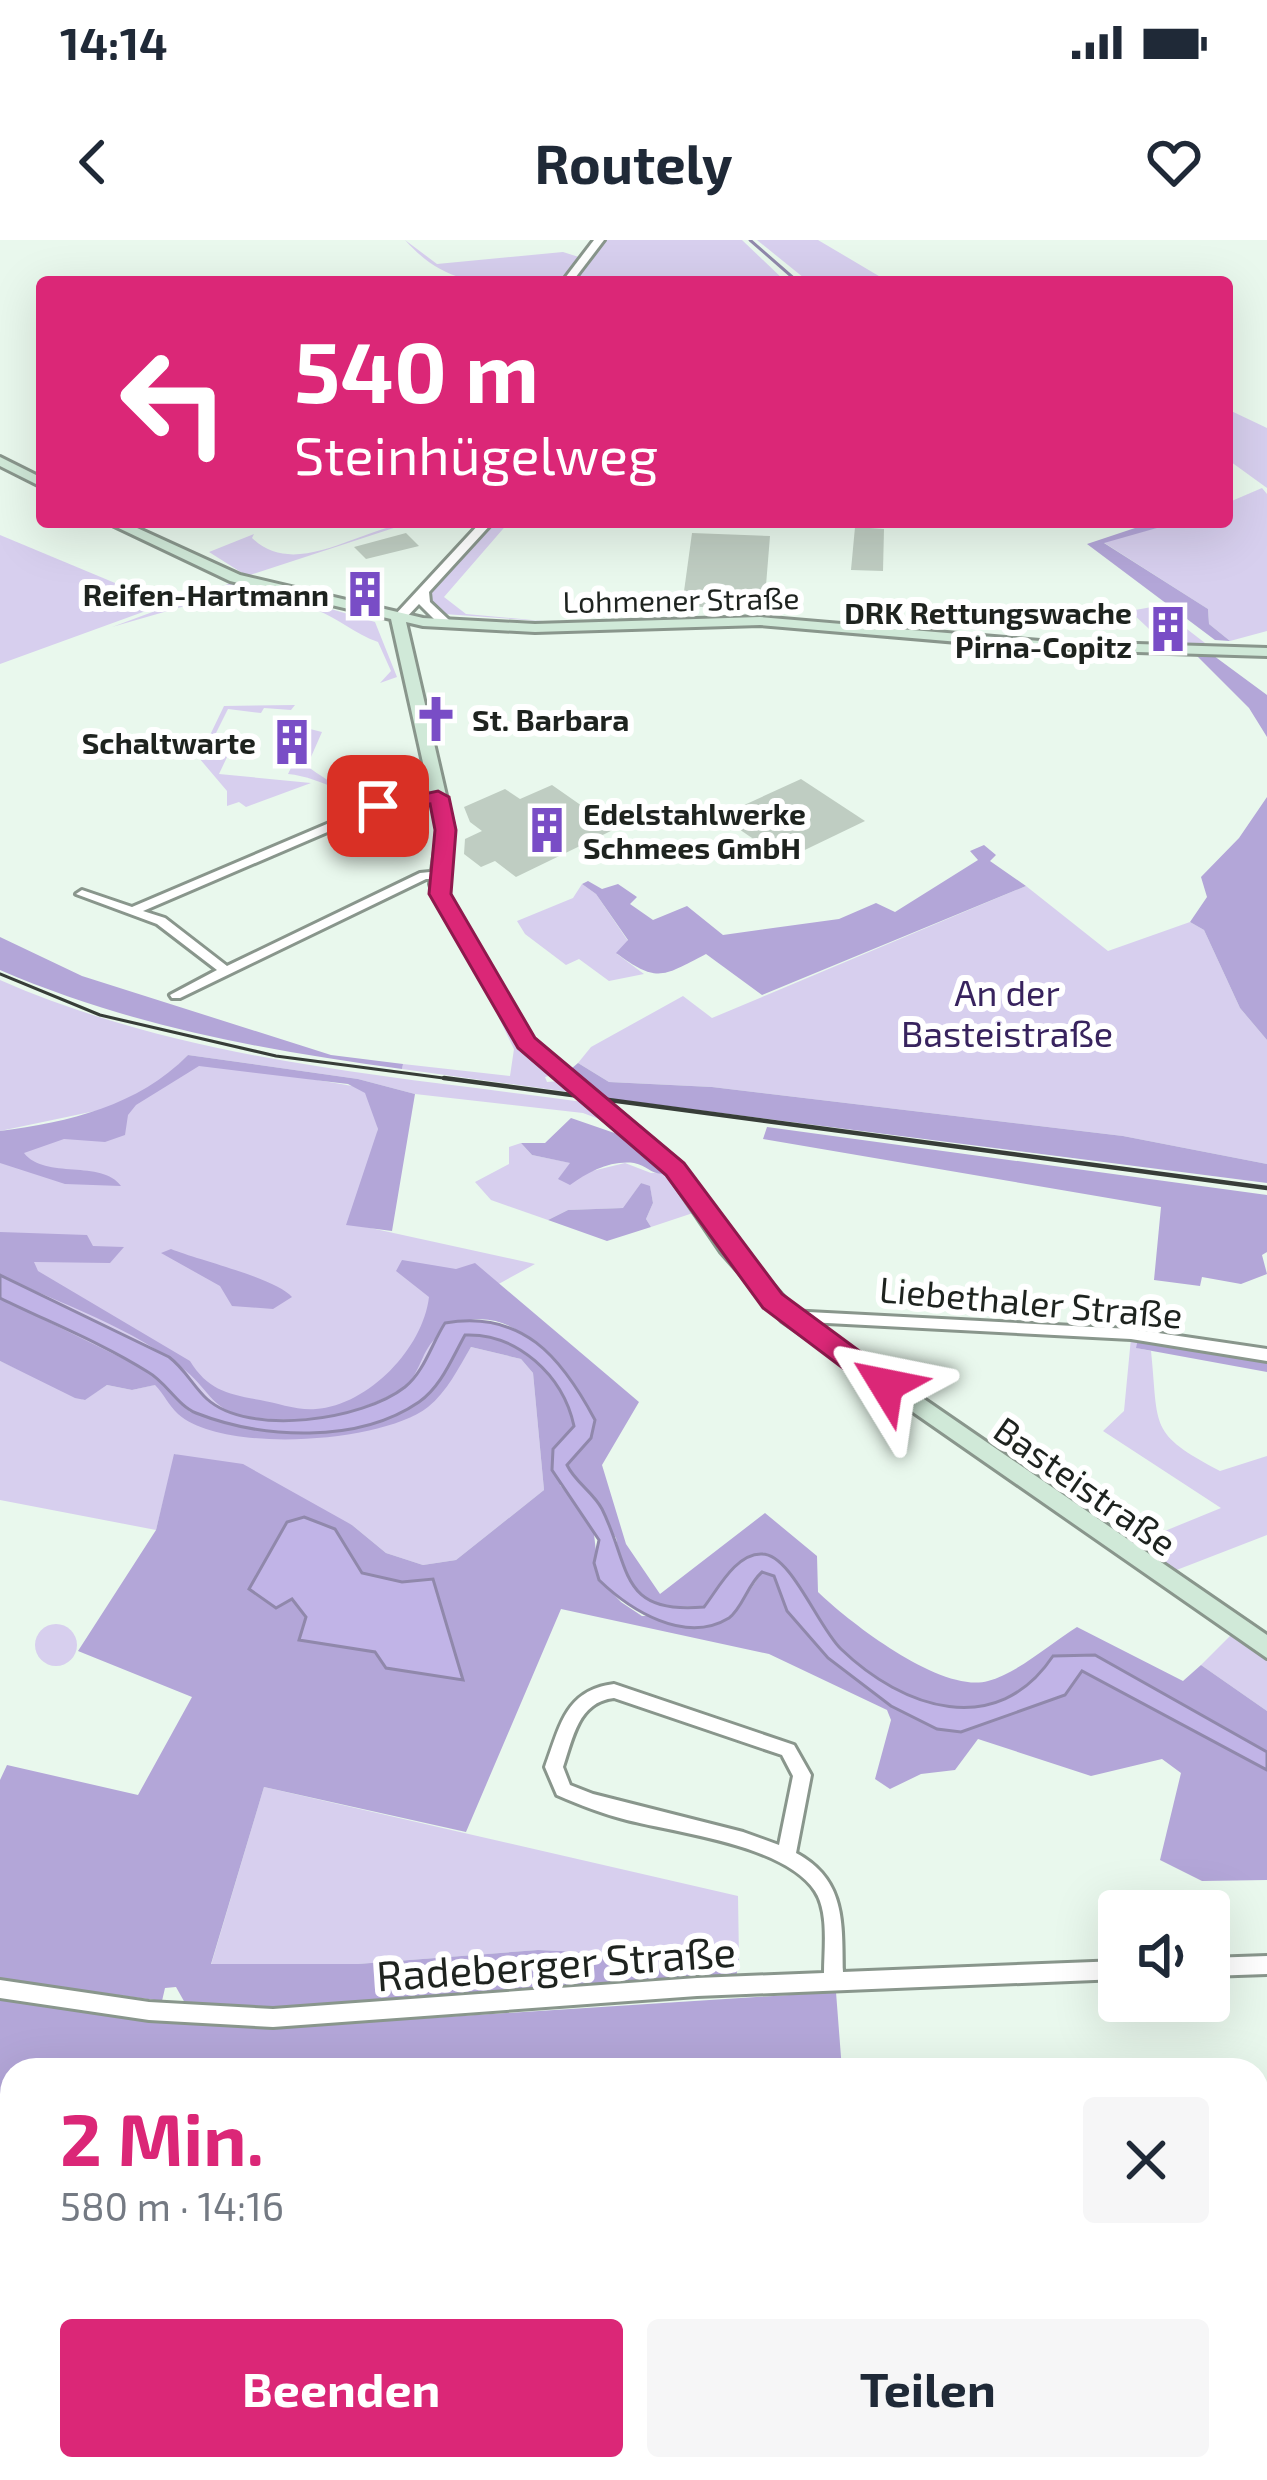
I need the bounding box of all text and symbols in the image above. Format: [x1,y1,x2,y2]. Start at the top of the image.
text: 14:14 [60,15,168,69]
icon: back [60,129,126,195]
icon: heart [1141,129,1207,195]
text: Routely [534,130,733,195]
text: 540 m [294,319,539,420]
icon: left [96,324,252,480]
text: Steinhügelweg [294,421,658,486]
building icon: Reifen-Hartmann [340,569,390,619]
place label: Reifen-Hartmann [83,576,329,612]
street label: Lohmener Straße [562,579,800,619]
place label: DRK Rettungswache Pirna-Copitz [844,594,1132,664]
building icon: DRK Rettungswache Pirna-Copitz [1143,604,1193,654]
church icon: St. Barbara [411,694,461,744]
place label: St. Barbara [472,701,629,737]
building icon: Schaltwarte [267,717,317,767]
place label: Schaltwarte [82,724,256,760]
pin [327,755,429,857]
icon: arrive [345,773,411,839]
place label: Edelstahlwerke Schmees GmbH [583,795,806,865]
building icon: Edelstahlwerke Schmees GmbH [522,805,572,855]
park label: An der Basteistraße [901,970,1113,1054]
street label: Liebethaler Straße [878,1266,1184,1336]
position arrow [823,1322,949,1448]
street label: Basteistraße [987,1407,1185,1563]
map controls [1098,1890,1230,2022]
button: sound [1098,1890,1230,2022]
street label: Radeberger Straße [375,1925,737,1999]
text: 2 Min. [60,2094,264,2180]
button: close [1083,2097,1209,2223]
text: 580 m · 14:16 [60,2182,284,2229]
button: Beenden [60,2319,623,2457]
button: Teilen [647,2319,1209,2457]

